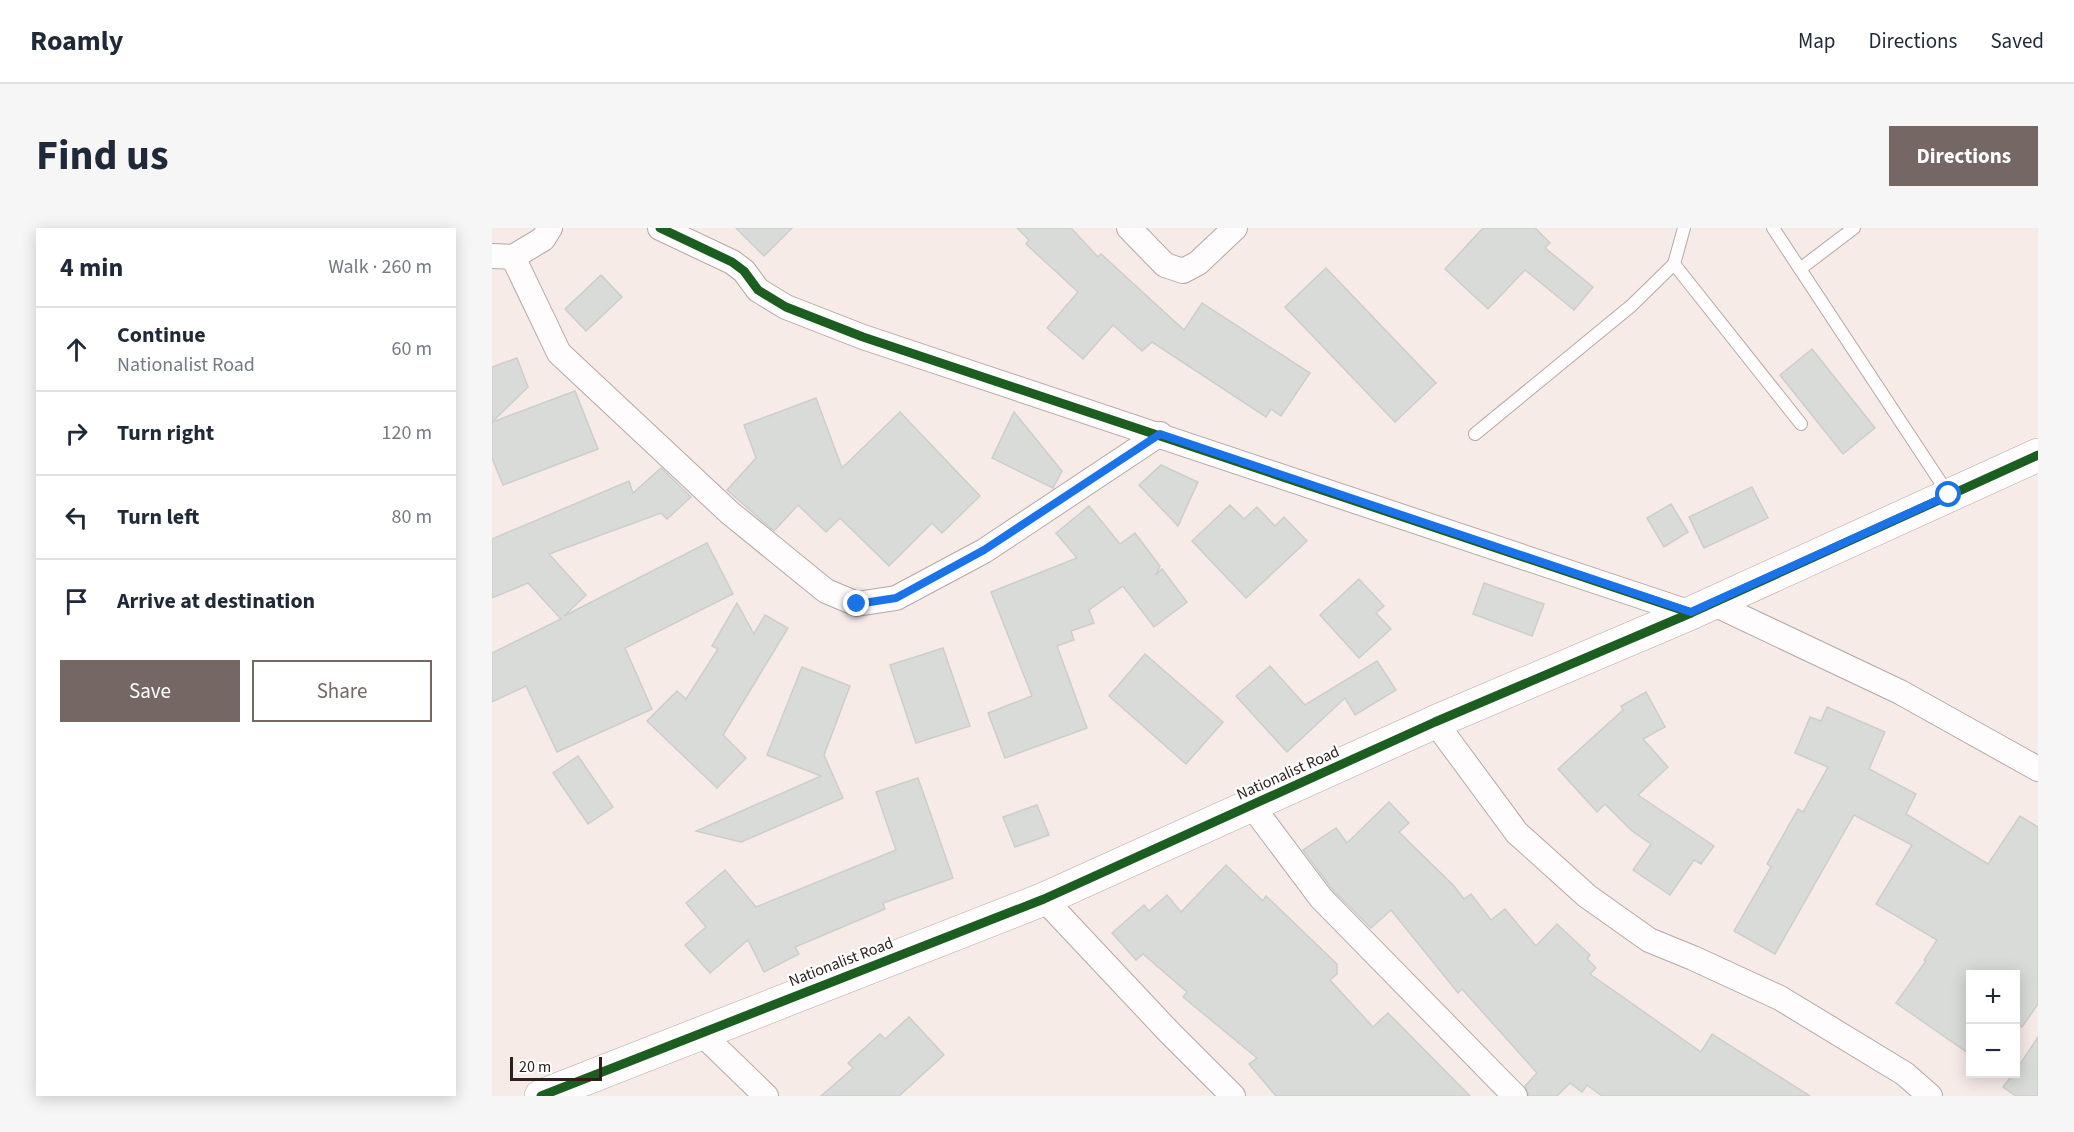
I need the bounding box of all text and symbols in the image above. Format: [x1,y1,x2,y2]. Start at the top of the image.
text: Roamly [30,21,123,61]
text: Map [1798,26,1836,56]
text: Directions [1869,26,1957,56]
text: Saved [1990,26,2044,56]
text: Find us [36,126,169,186]
button: Directions [1889,126,2038,186]
text: 4 min [60,249,123,286]
text: Walk · 260 m [328,253,432,281]
text: Continue [117,319,206,351]
icon: ahead [60,333,93,366]
text: 60 m [392,335,432,363]
text: Nationalist Road [117,351,255,379]
icon: right [60,417,93,450]
text: Turn right [117,417,214,449]
text: 120 m [382,419,432,447]
route start [1935,481,1961,507]
icon: left [60,501,93,534]
text: Turn left [117,501,199,533]
text: 80 m [392,503,432,531]
icon: arrive [60,585,93,618]
text: Arrive at destination [117,585,315,617]
route end [843,590,869,616]
button: Save [60,660,240,722]
button: Share [252,660,432,722]
street label: Nationalist Road [1233,741,1343,805]
street label: Nationalist Road [786,932,896,992]
map controls [1966,970,2020,1078]
button: + [1966,970,2020,1024]
button: − [1966,1024,2020,1078]
scale bar [510,1054,602,1082]
text: 20 m [519,1056,551,1078]

